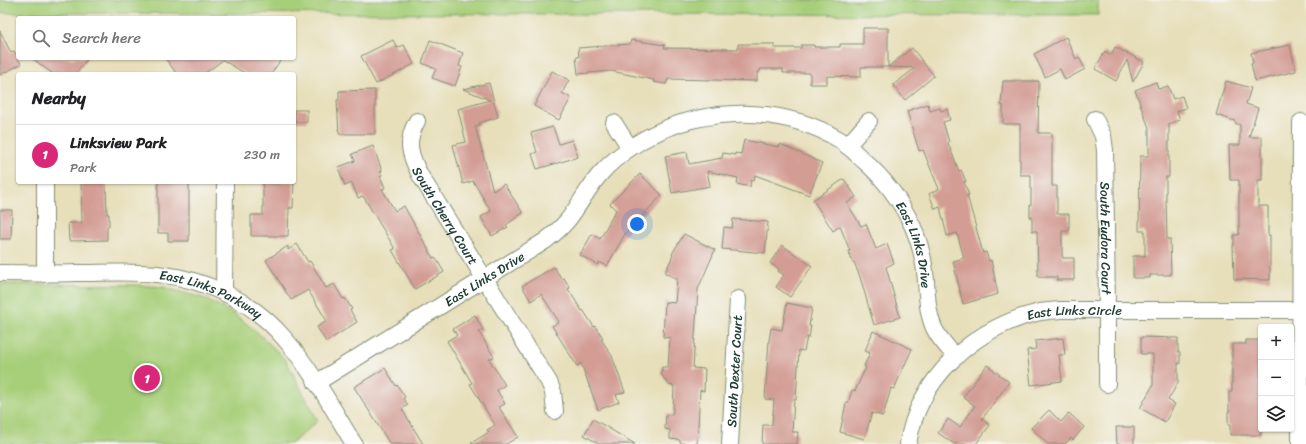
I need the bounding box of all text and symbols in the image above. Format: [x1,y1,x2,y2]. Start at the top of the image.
search box [16,16,296,60]
text: Search here [62,25,141,51]
icon: search [30,27,52,49]
text: Nearby [32,83,86,113]
text: Linksview Park [70,130,167,156]
text: 1 [42,143,48,166]
text: 230 m [244,143,280,166]
text: Park [70,156,97,179]
street label: South Cherry Court [405,162,485,270]
street label: South Eudora Court [1093,182,1118,295]
street label: East Links Drive [889,196,938,289]
your location [627,214,647,234]
street label: East Links Drive [440,245,530,313]
street label: East Links Parkway [158,263,268,325]
street label: East Links Circle [1024,299,1122,327]
street label: South Dexter Court [720,314,749,428]
map controls [1258,324,1294,432]
button: + [1258,324,1294,360]
button: − [1258,360,1294,396]
pin: 1 [134,363,160,393]
button: layers [1258,396,1294,432]

